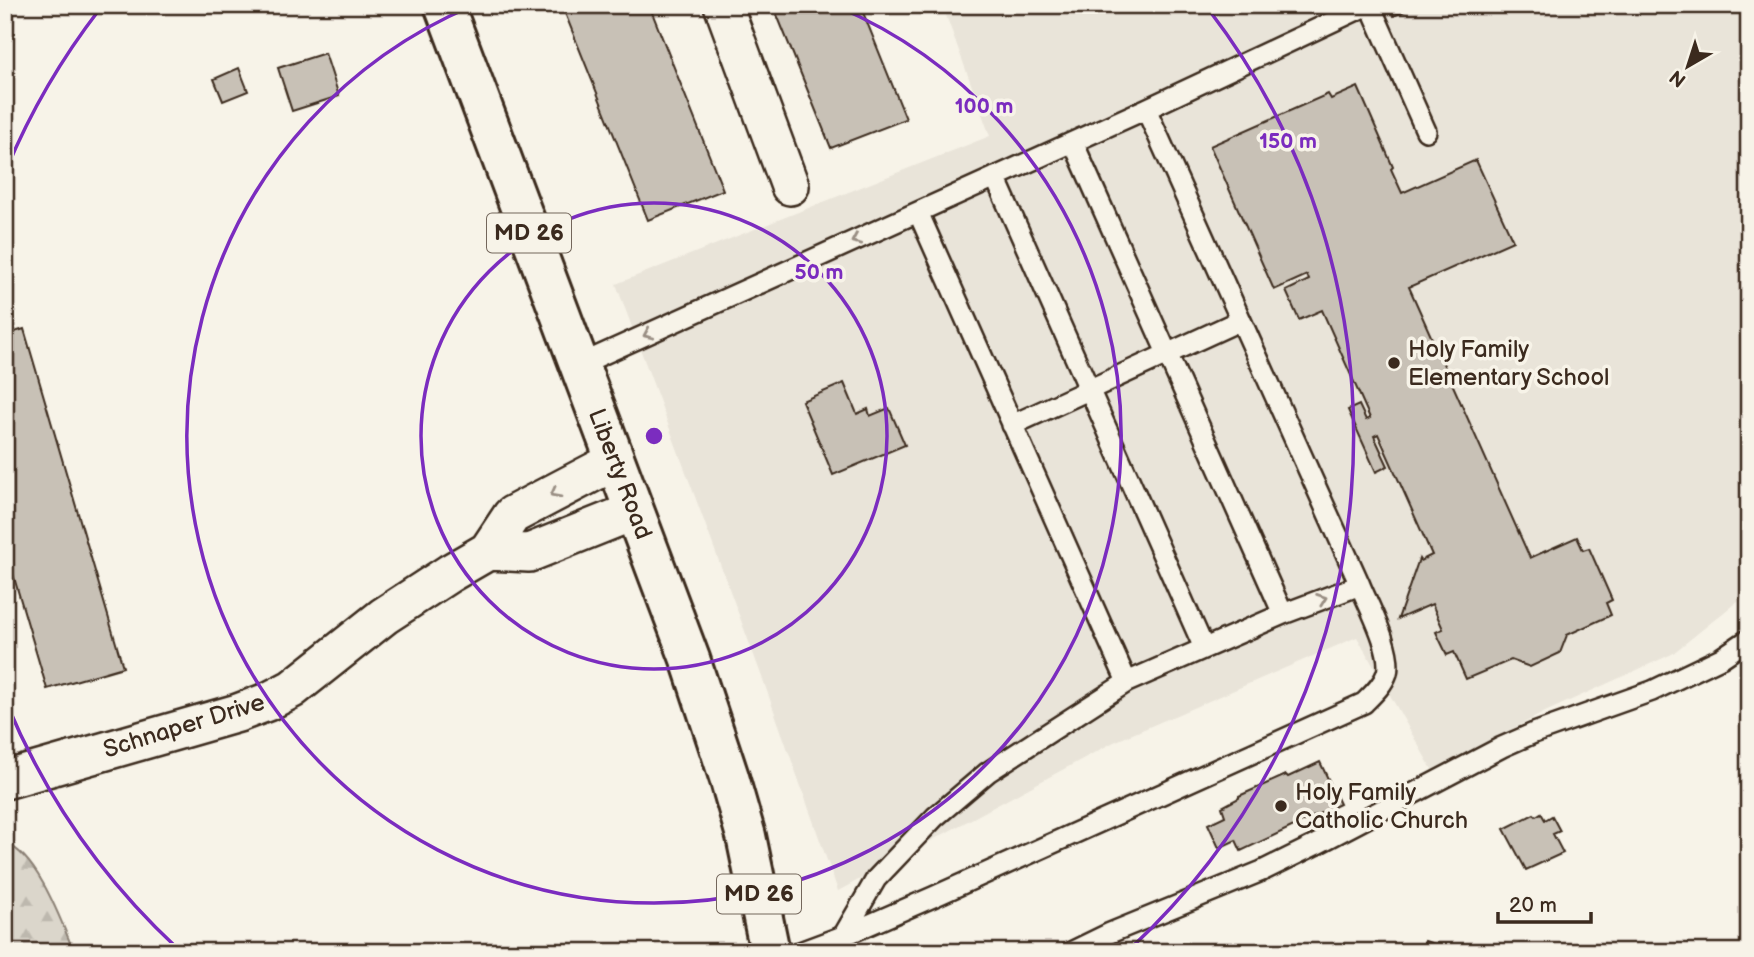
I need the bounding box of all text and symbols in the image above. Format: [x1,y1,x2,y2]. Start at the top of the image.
north arrow [1652,32,1722,102]
text: N [1665,65,1691,91]
text: 100 m [955,94,1013,119]
text: 150 m [1259,129,1317,154]
road number: MD 26 [487,214,571,252]
one-way arrow [851,232,863,246]
text: 50 m [795,260,843,285]
one-way arrow [643,326,656,340]
place label: Holy Family Elementary School [1408,335,1609,392]
marker: Holy Family Elementary School [1386,355,1402,371]
street label: Liberty Road [582,405,658,543]
centre of rings [642,424,666,448]
one-way arrow [550,484,562,498]
one-way arrow [1315,594,1327,608]
street label: Schnaper Drive [100,688,268,764]
place label: Holy Family Catholic Church [1295,778,1468,835]
marker: Holy Family Catholic Church [1273,798,1289,814]
road number: MD 26 [717,874,801,914]
scale bar [1498,880,1591,924]
text: 20 m [1509,893,1557,918]

